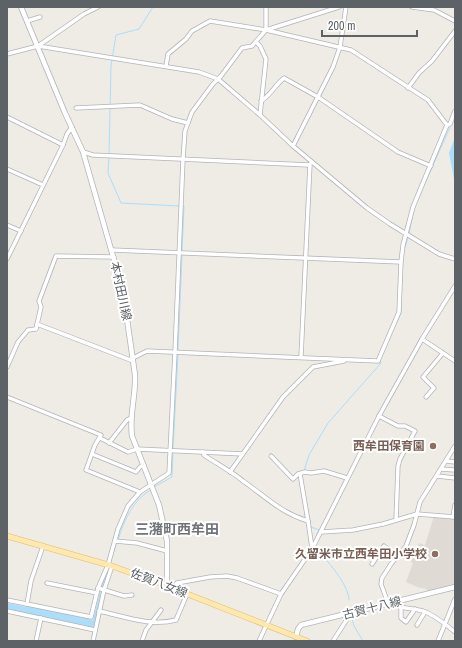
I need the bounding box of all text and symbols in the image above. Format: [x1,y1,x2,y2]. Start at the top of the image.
scale bar [322,12,417,38]
text: 200 m [328,18,355,34]
street label: 本村田川線 [107,260,135,322]
place label: 西牟田保育園 [353,438,425,454]
marker: 西牟田保育園 [428,441,438,451]
district label: 三潴町西牟田 [135,520,219,538]
place label: 久留米市立西牟田小学校 [295,546,427,562]
marker: 久留米市立西牟田小学校 [430,549,440,559]
street label: 佐賀八女線 [128,565,190,601]
street label: 古賀十八線 [341,593,403,623]

